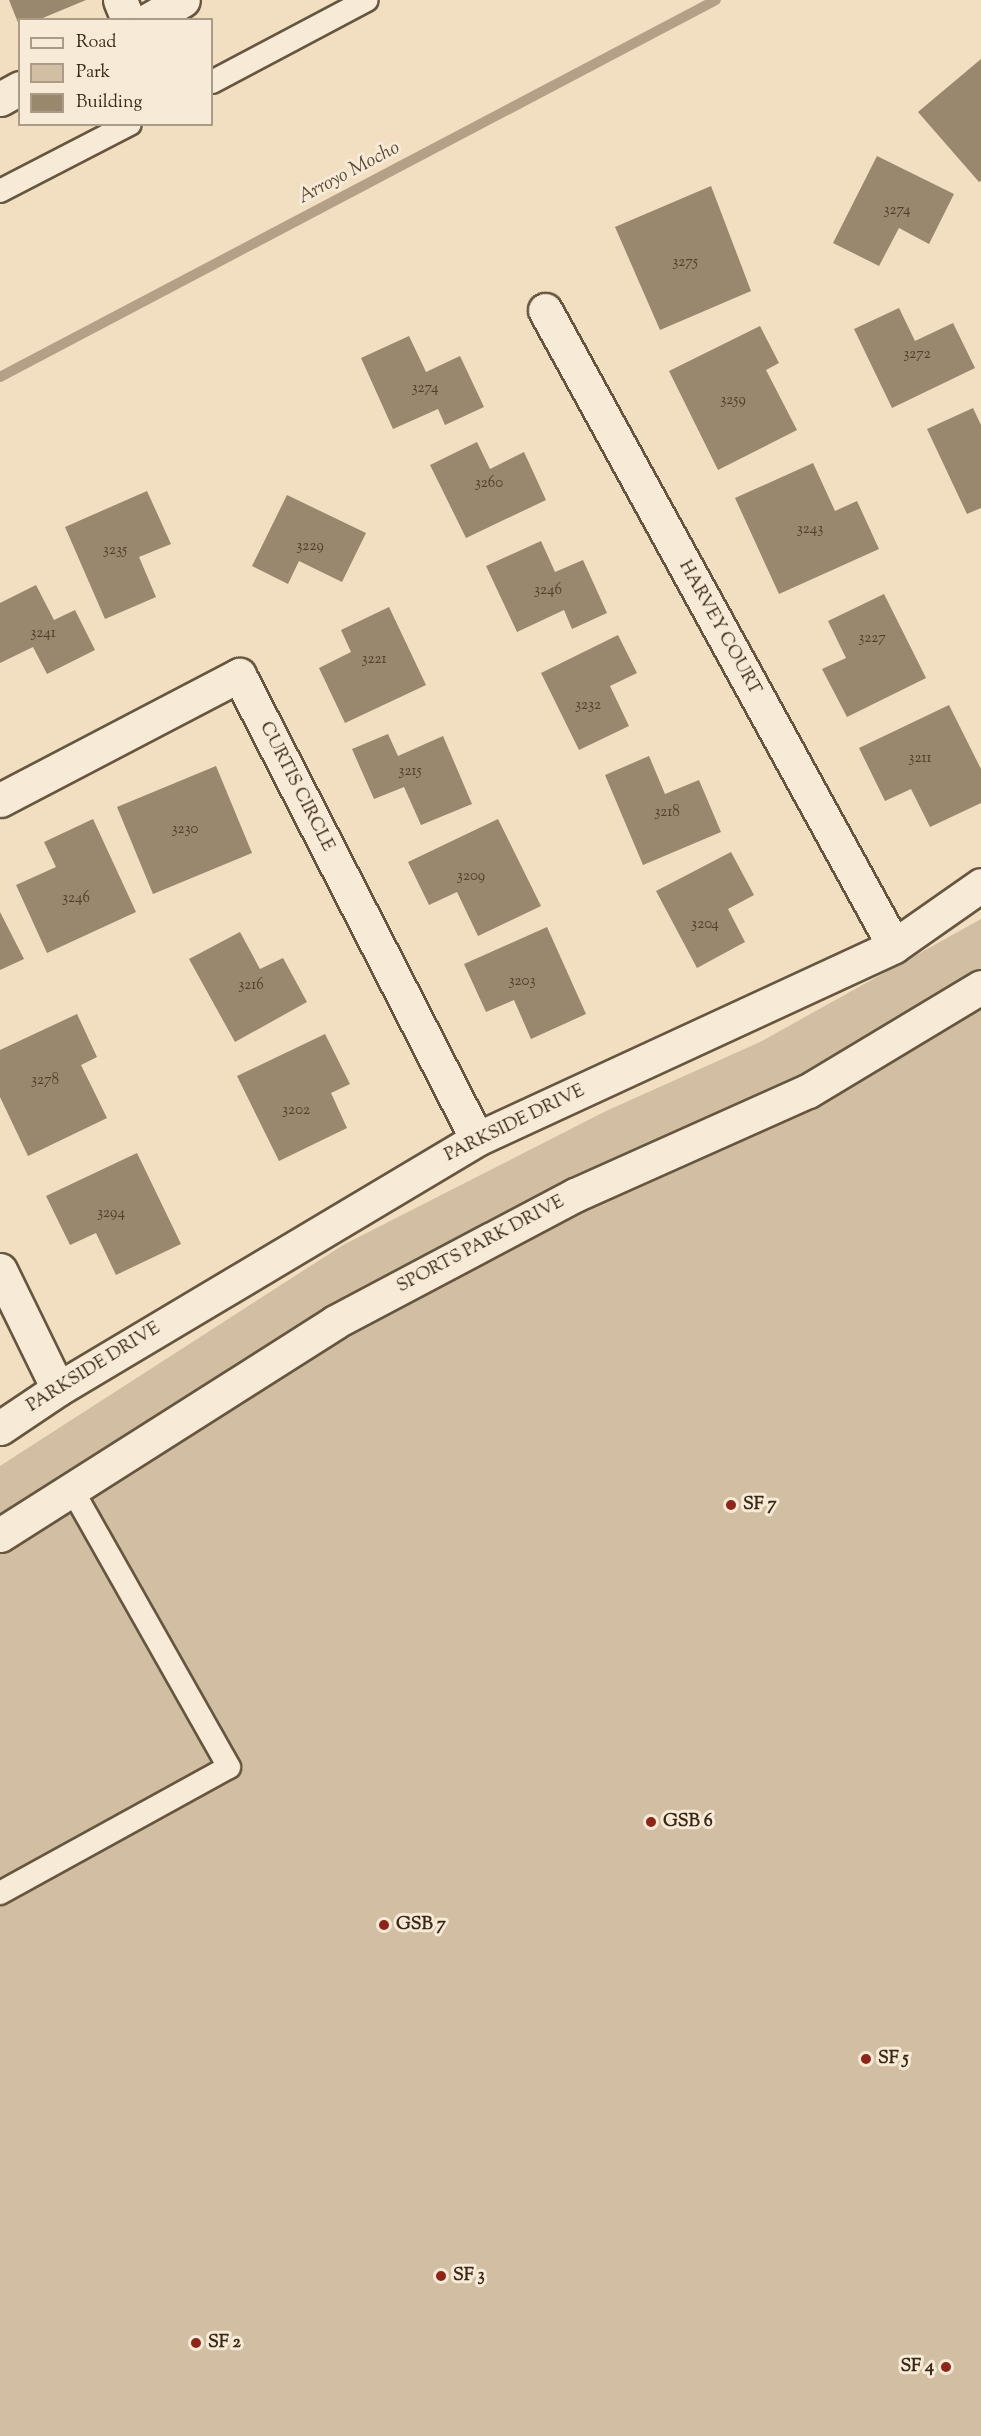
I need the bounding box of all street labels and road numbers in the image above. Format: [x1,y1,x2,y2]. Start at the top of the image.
street label: HARVEY COURT [673,557,765,699]
street label: CURTIS CIRCLE [254,719,338,855]
street label: PARKSIDE DRIVE [442,1081,588,1167]
street label: SPORTS PARK DRIVE [394,1192,568,1298]
street label: PARKSIDE DRIVE [23,1318,165,1418]

